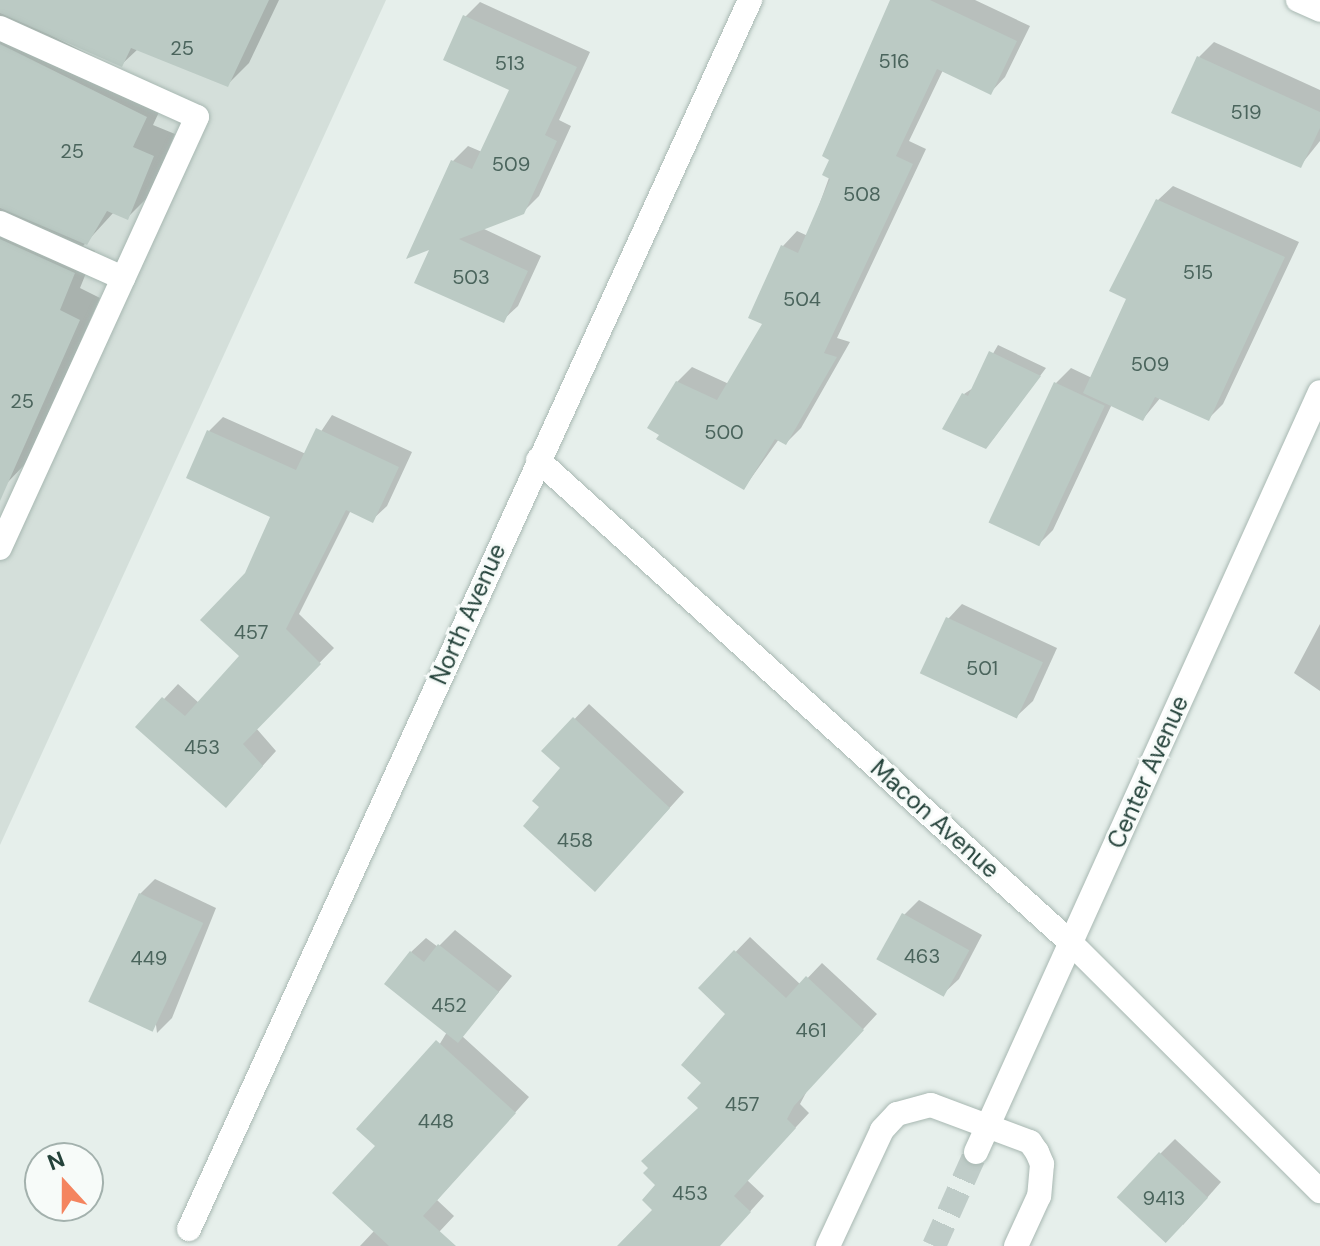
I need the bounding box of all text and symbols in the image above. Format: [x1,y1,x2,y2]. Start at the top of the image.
house number: 25 [170,36,194,60]
house number: 516 [879,49,909,73]
house number: 513 [495,51,525,75]
house number: 519 [1231,100,1261,124]
house number: 25 [60,139,84,163]
house number: 509 [492,152,530,176]
house number: 508 [843,182,881,206]
house number: 515 [1183,260,1213,284]
house number: 503 [452,265,490,289]
house number: 504 [783,287,821,311]
house number: 509 [1131,352,1169,376]
house number: 25 [10,389,34,413]
house number: 500 [704,420,744,444]
street label: North Avenue [424,539,512,689]
house number: 457 [234,620,268,644]
house number: 501 [966,656,998,680]
street label: Center Avenue [1101,691,1195,853]
house number: 453 [184,735,220,759]
street label: Macon Avenue [865,754,1005,884]
house number: 458 [557,828,593,852]
house number: 463 [904,944,940,968]
house number: 449 [131,946,167,970]
house number: 452 [431,993,467,1017]
house number: 461 [796,1018,826,1042]
house number: 457 [725,1092,759,1116]
house number: 448 [418,1109,454,1133]
north arrow [24,1142,104,1222]
text: N [43,1145,69,1177]
house number: 453 [672,1181,708,1205]
house number: 9413 [1143,1186,1185,1210]

